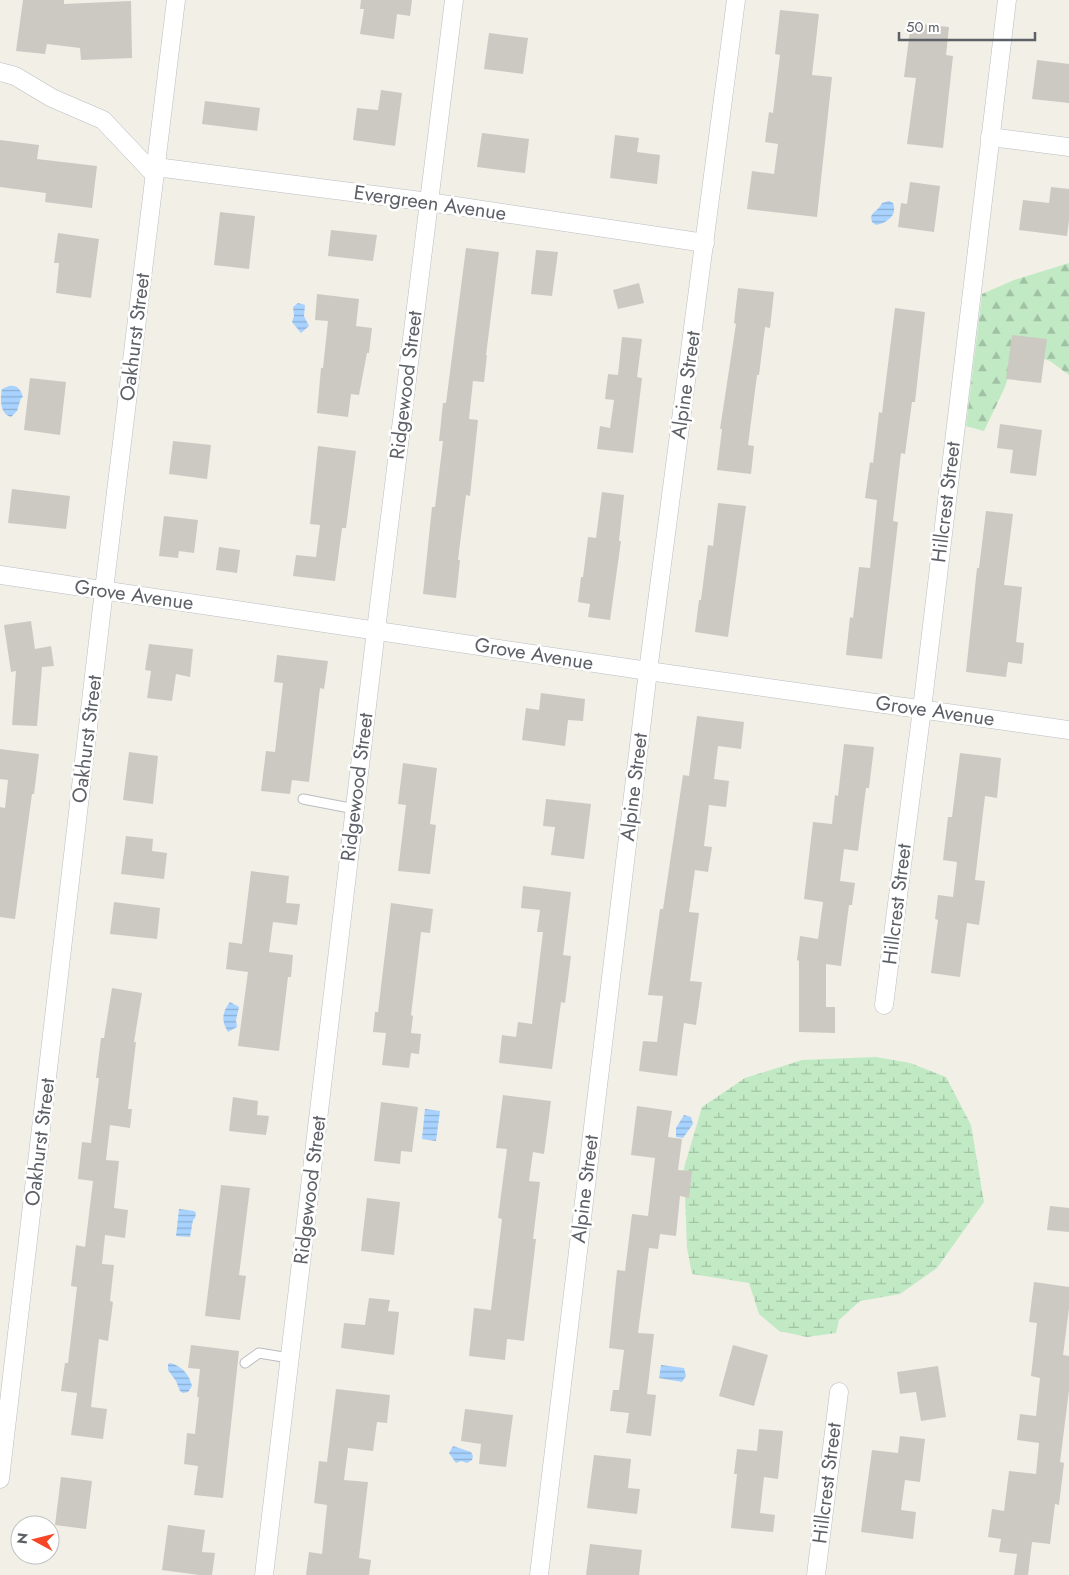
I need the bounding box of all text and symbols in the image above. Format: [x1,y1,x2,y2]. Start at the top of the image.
scale bar [899,10,1035,42]
text: 50 m [906,16,940,38]
street label: Evergreen Avenue [352,178,508,228]
street label: Oakhurst Street [113,271,157,403]
street label: Ridgewood Street [383,309,430,461]
street label: Alpine Street [664,329,708,441]
street label: Hillcrest Street [924,440,968,564]
street label: Grove Avenue [73,572,195,618]
street label: Grove Avenue [473,630,595,678]
street label: Oakhurst Street [65,673,109,805]
street label: Grove Avenue [874,688,996,734]
street label: Ridgewood Street [334,711,381,863]
street label: Alpine Street [613,731,655,843]
street label: Hillcrest Street [875,842,919,966]
street label: Oakhurst Street [18,1076,62,1208]
street label: Ridgewood Street [287,1114,334,1266]
street label: Alpine Street [564,1133,606,1245]
street label: Hillcrest Street [805,1421,849,1545]
north arrow [10,1515,60,1565]
text: N [11,1532,33,1545]

